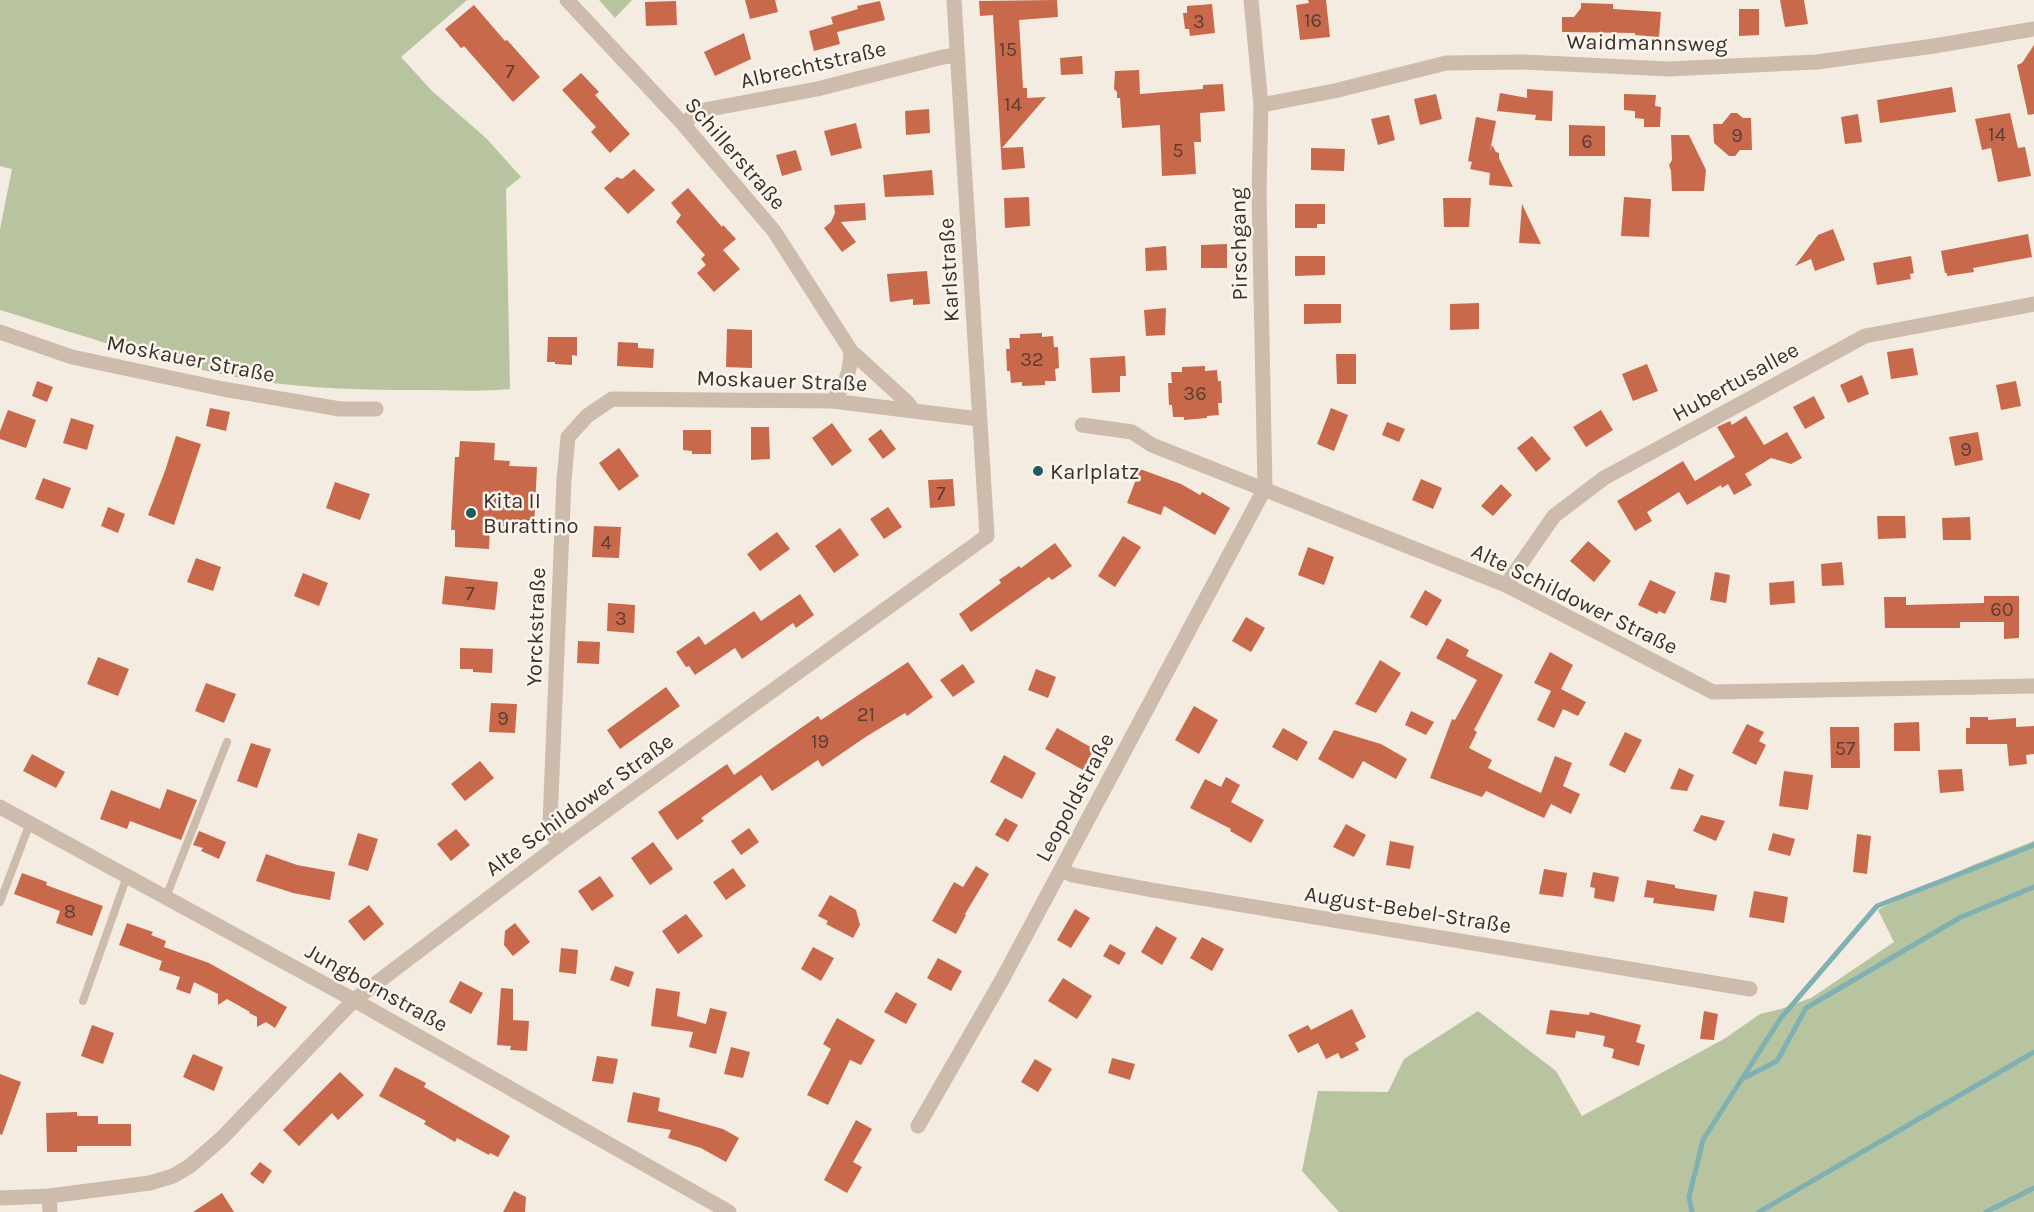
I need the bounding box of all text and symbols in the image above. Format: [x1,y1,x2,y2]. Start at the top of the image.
house number: 16 [1304,9,1322,32]
house number: 3 [1193,10,1205,33]
street label: Waidmannsweg [1566,29,1728,57]
street label: Albrechtstraße [738,36,889,94]
house number: 15 [999,38,1017,61]
house number: 7 [505,60,515,83]
street label: Schillerstraße [679,92,791,215]
house number: 14 [1004,93,1022,116]
house number: 14 [1988,123,2006,146]
house number: 9 [1731,124,1743,147]
house number: 6 [1581,130,1593,153]
house number: 5 [1172,139,1184,162]
street label: Pirschgang [1225,187,1253,301]
street label: Karlstraße [933,217,965,323]
street label: Moskauer Straße [104,330,277,388]
street label: Hubertusallee [1668,336,1803,427]
house number: 32 [1020,348,1044,371]
street label: Moskauer Straße [696,365,868,397]
house number: 36 [1183,382,1207,405]
house number: 9 [1960,438,1972,461]
place label: Karlplatz [1050,459,1139,485]
marker: Karlplatz [1031,464,1045,478]
house number: 7 [936,482,946,505]
place label: Kita II Burattino [483,488,578,539]
marker: Kita II Burattino [464,506,478,520]
house number: 4 [600,531,612,554]
street label: Alte Schildower Straße [1467,538,1682,660]
street label: Yorckstraße [521,567,551,687]
house number: 7 [465,582,475,605]
house number: 60 [1990,598,2014,621]
house number: 3 [615,607,627,630]
house number: 21 [857,703,875,726]
house number: 9 [497,707,509,730]
street label: Alte Schildower Straße [480,728,679,882]
street label: Leopoldstraße [1030,729,1120,866]
house number: 19 [811,730,829,753]
house number: 57 [1835,737,1856,760]
street label: August-Bebel-Straße [1303,881,1513,939]
house number: 8 [64,900,76,923]
street label: Jungbornstraße [301,938,452,1038]

